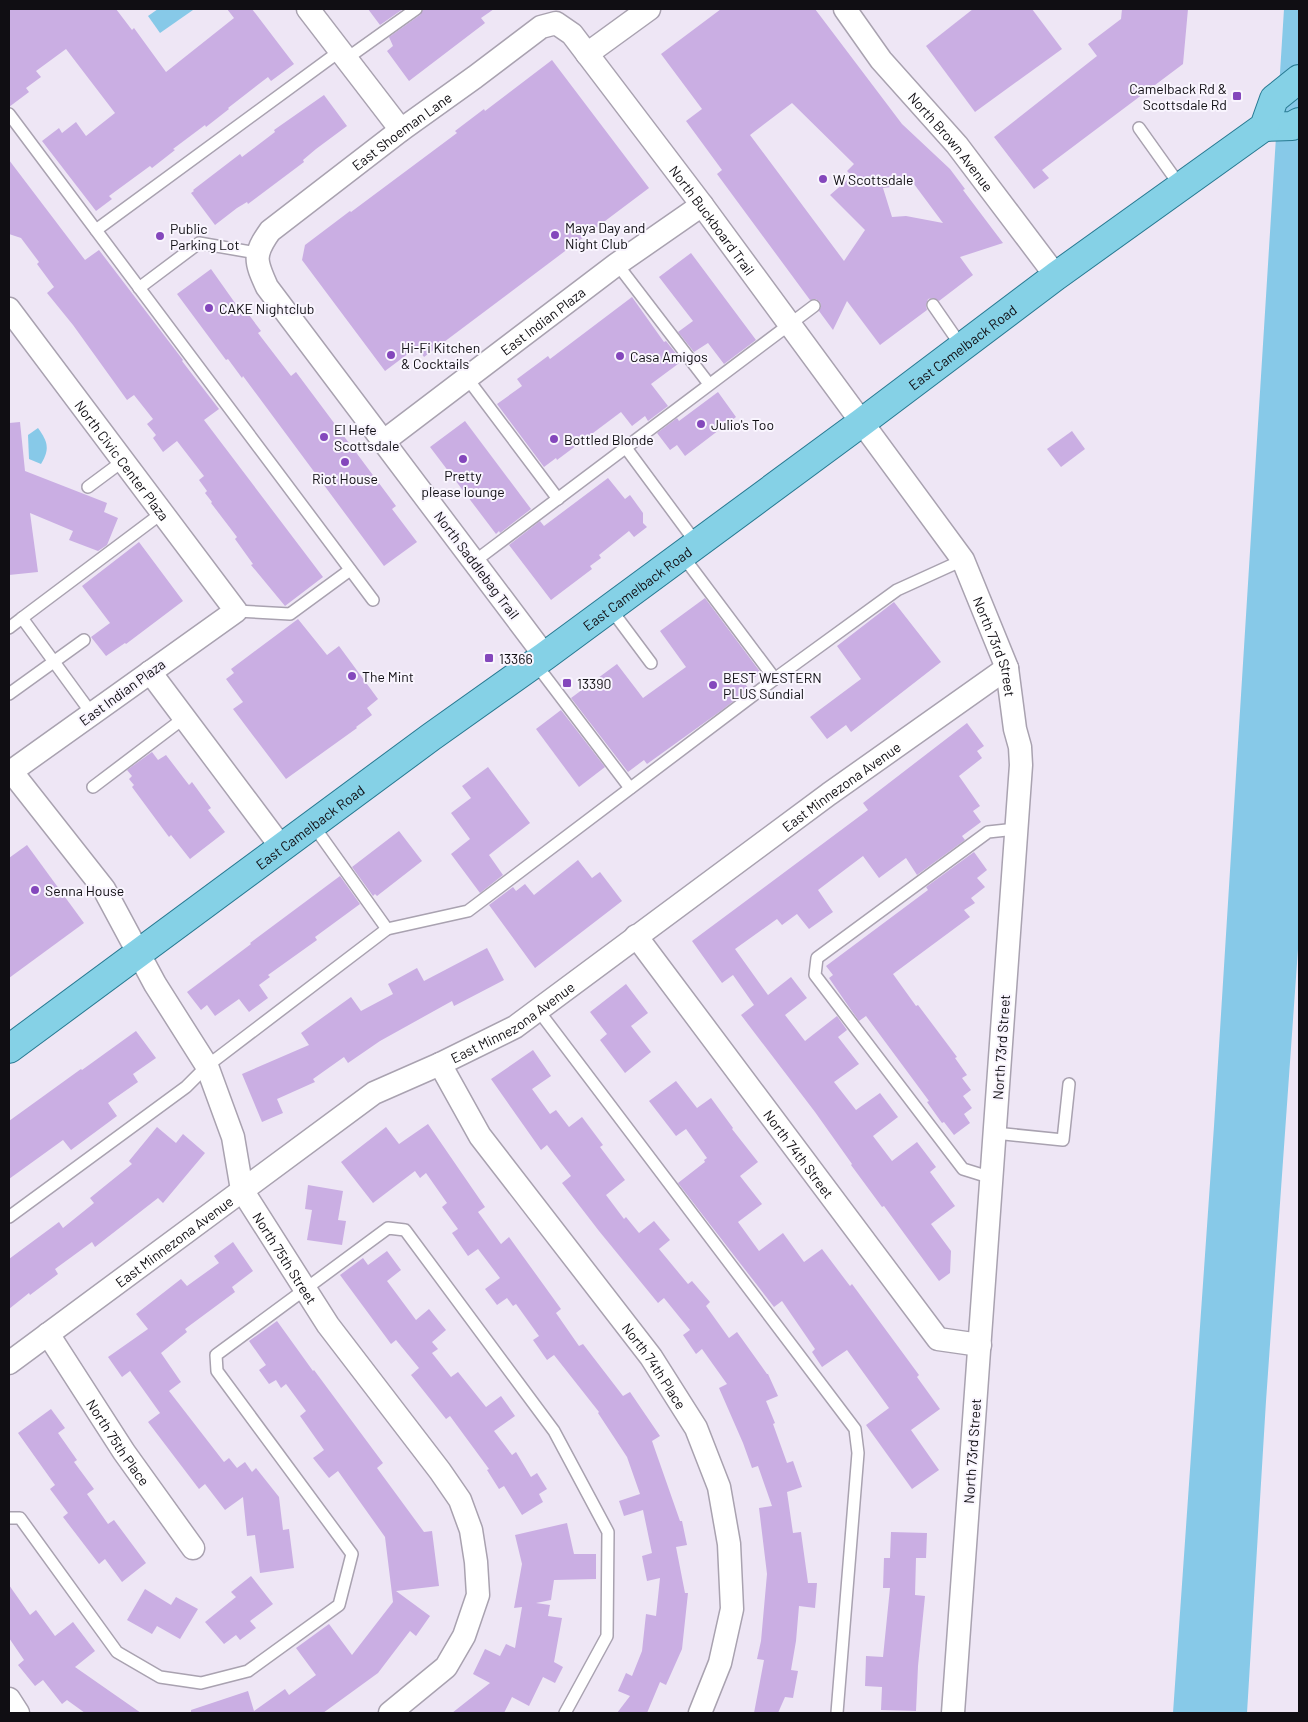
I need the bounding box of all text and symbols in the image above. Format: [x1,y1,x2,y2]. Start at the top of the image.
place label: Camelback Rd & Scottsdale Rd [1129,80,1227,113]
street label: East Shoeman Lane [348,88,455,174]
street label: North Brown Avenue [905,88,997,194]
marker: Camelback Rd & Scottsdale Rd [1231,90,1243,102]
street label: North Buckboard Trail [666,162,759,278]
place label: W Scottsdale [833,171,913,188]
marker: W Scottsdale [817,173,829,185]
place label: Maya Day and Night Club [565,219,645,252]
place label: Public Parking Lot [170,220,240,253]
marker: Maya Day and Night Club [549,229,561,241]
marker: Public Parking Lot [154,230,166,242]
street label: East Indian Plaza [497,283,588,358]
place label: CAKE Nightclub [219,300,314,317]
street label: East Camelback Road [905,301,1020,393]
marker: CAKE Nightclub [203,302,215,314]
place label: Hi-Fi Kitchen & Cocktails [401,339,480,372]
place label: Casa Amigos [630,348,708,365]
marker: Hi-Fi Kitchen & Cocktails [385,349,397,361]
marker: Casa Amigos [614,350,626,362]
street label: North Civic Center Plaza [72,397,173,524]
place label: Julio's Too [711,416,774,433]
marker: Julio's Too [695,418,707,430]
place label: El Hefe Scottsdale [334,421,399,454]
marker: El Hefe Scottsdale [318,431,330,443]
place label: Bottled Blonde [564,431,654,448]
marker: Bottled Blonde [548,433,560,445]
marker: Pretty please lounge [457,453,469,465]
marker: Riot House [339,456,351,468]
place label: Pretty please lounge [421,467,505,500]
place label: Riot House [312,470,378,487]
street label: North Saddlebag Trail [431,508,523,622]
street label: East Camelback Road [579,542,695,634]
street label: North 73rd Street [970,594,1019,698]
place label: 13366 [499,650,533,667]
marker: 13366 [483,652,495,664]
street label: East Indian Plaza [76,655,168,729]
place label: The Mint [362,668,414,685]
place label: BEST WESTERN PLUS Sundial [723,669,822,702]
marker: The Mint [346,670,358,682]
place label: 13390 [577,675,612,692]
marker: 13390 [561,677,573,689]
marker: BEST WESTERN PLUS Sundial [707,679,719,691]
street label: East Minnezona Avenue [778,738,904,835]
street label: East Camelback Road [252,781,367,872]
place label: Senna House [45,882,124,899]
marker: Senna House [29,884,41,896]
street label: East Minnezona Avenue [448,978,577,1066]
street label: North 73rd Street [989,994,1013,1100]
street label: North 74th Street [761,1106,838,1201]
street label: East Minnezona Avenue [112,1192,236,1290]
street label: North 75th Street [250,1209,321,1307]
street label: North 74th Place [619,1319,690,1412]
street label: North 75th Place [83,1396,154,1489]
street label: North 73rd Street [960,1398,984,1504]

